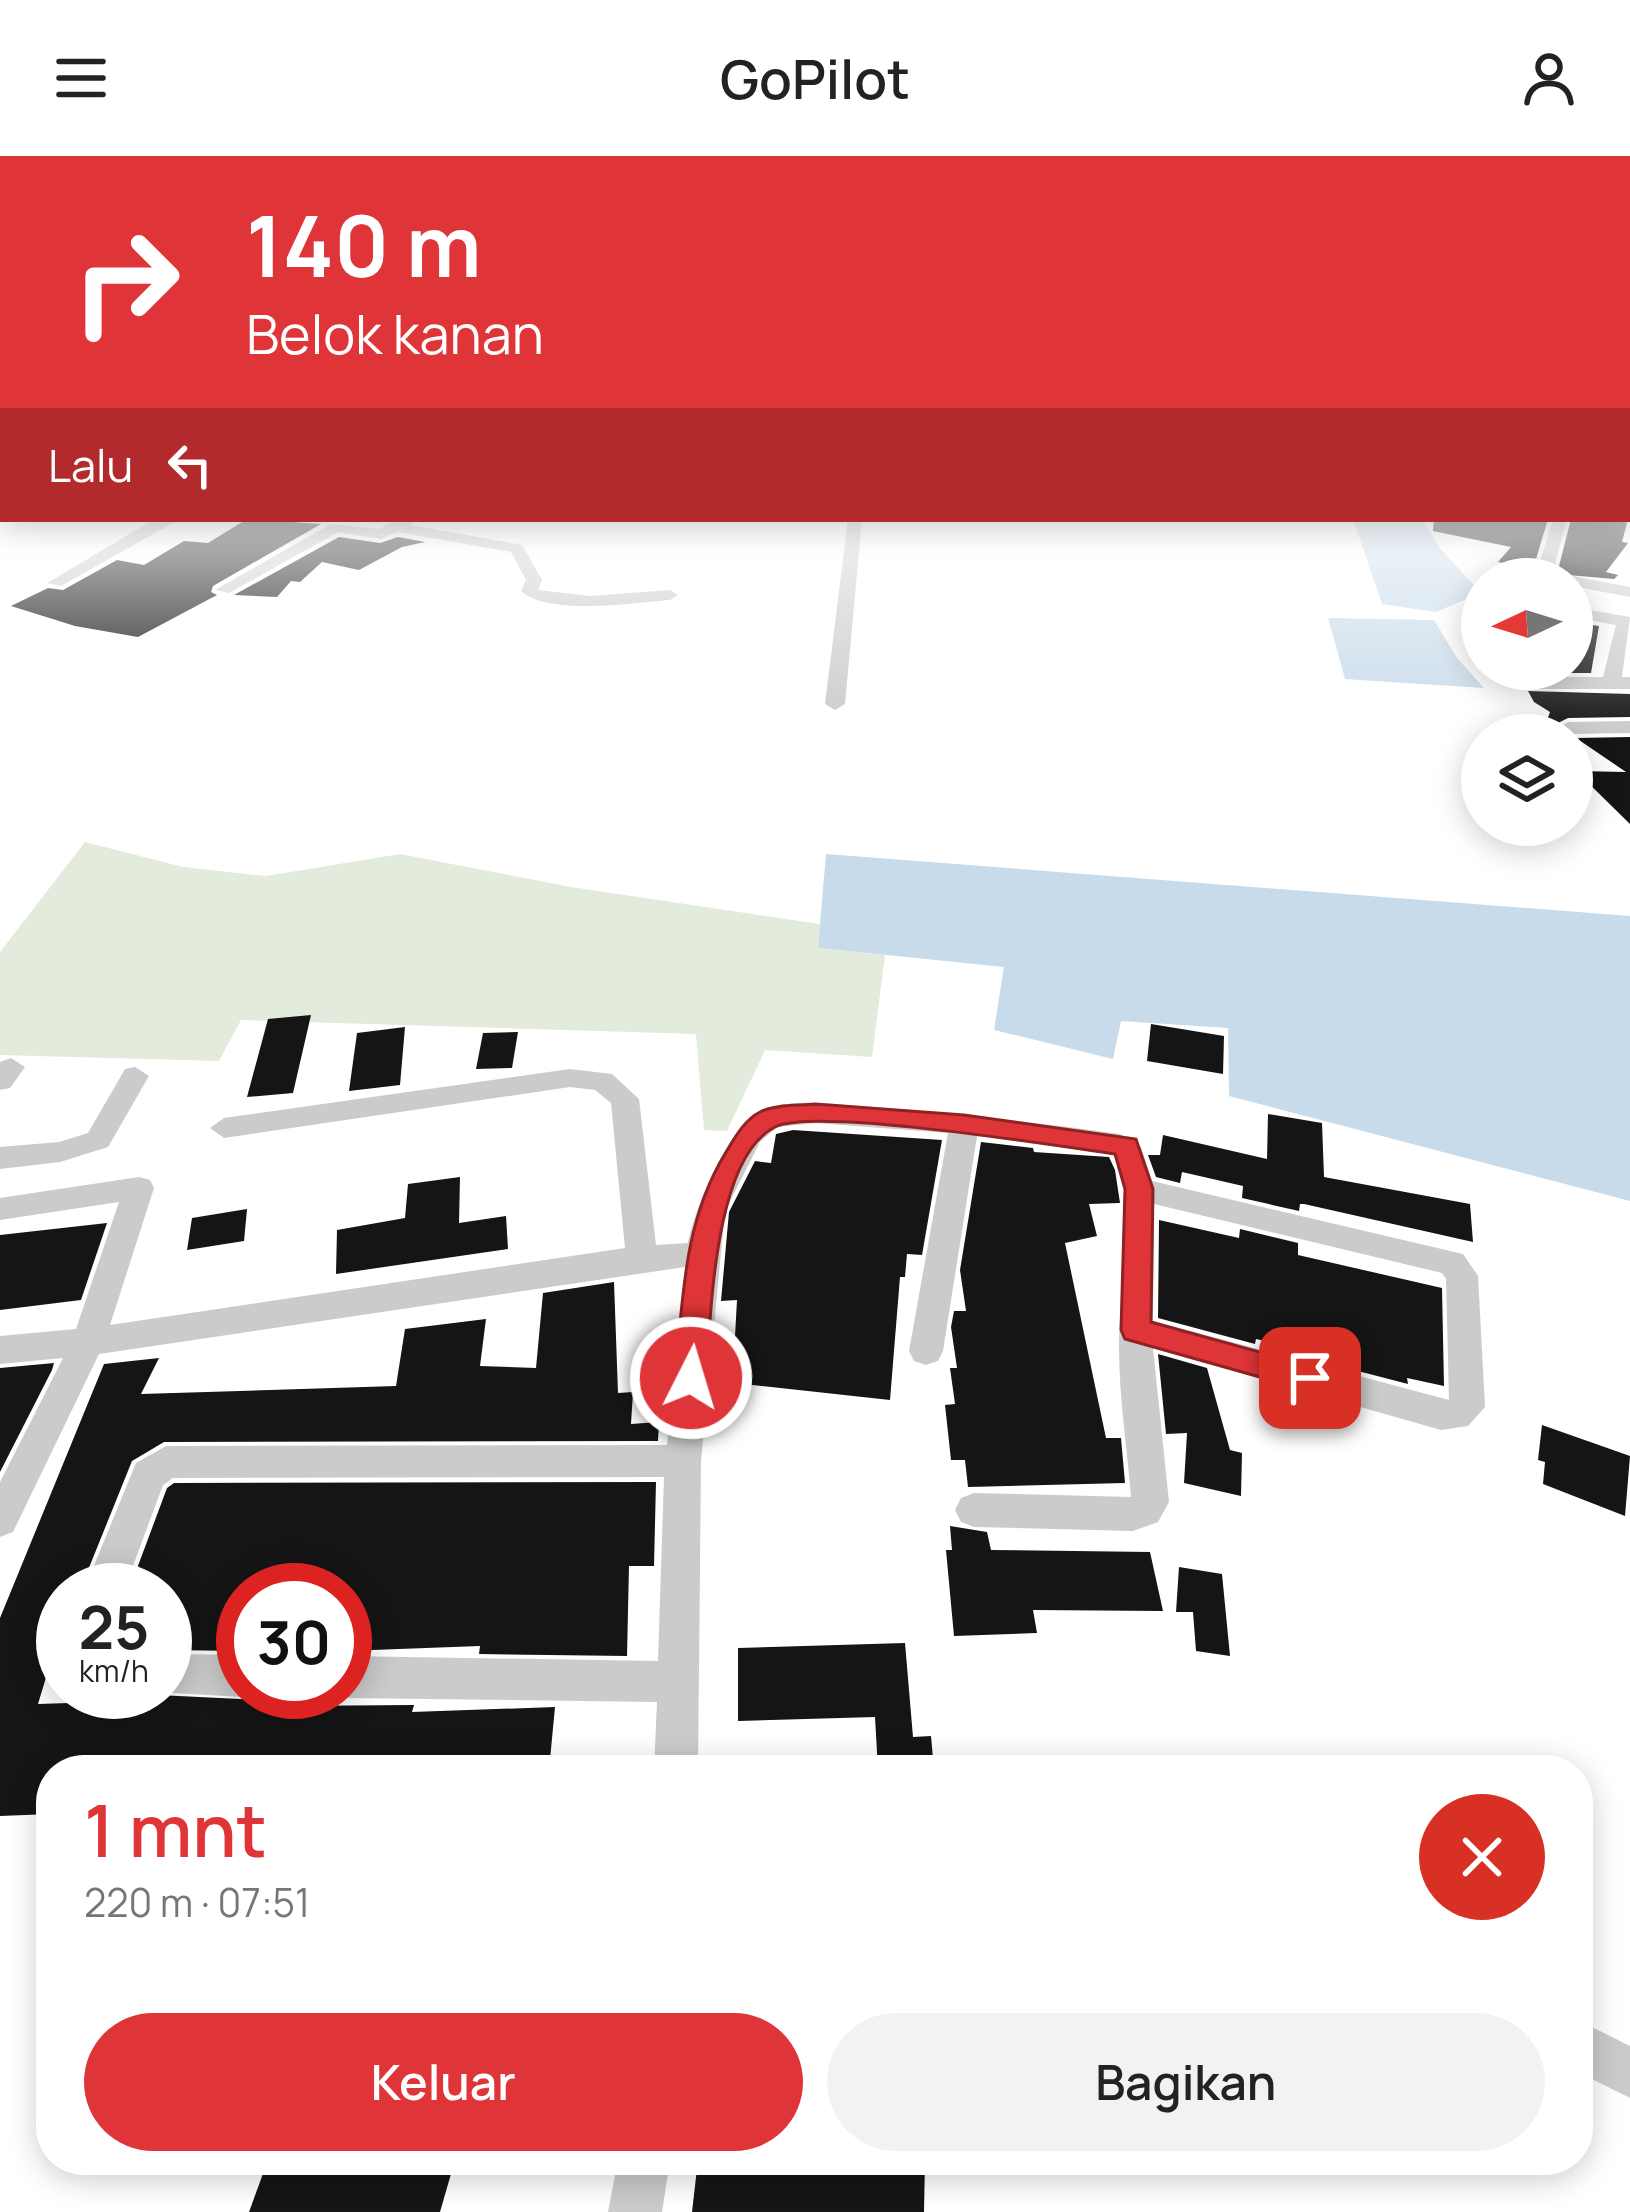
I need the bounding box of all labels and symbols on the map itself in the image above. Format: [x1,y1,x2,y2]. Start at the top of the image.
north arrow [1461,558,1593,690]
position arrow [628,1315,754,1441]
pin [1259,1327,1361,1429]
speed limit sign: 30 [216,1563,372,1719]

